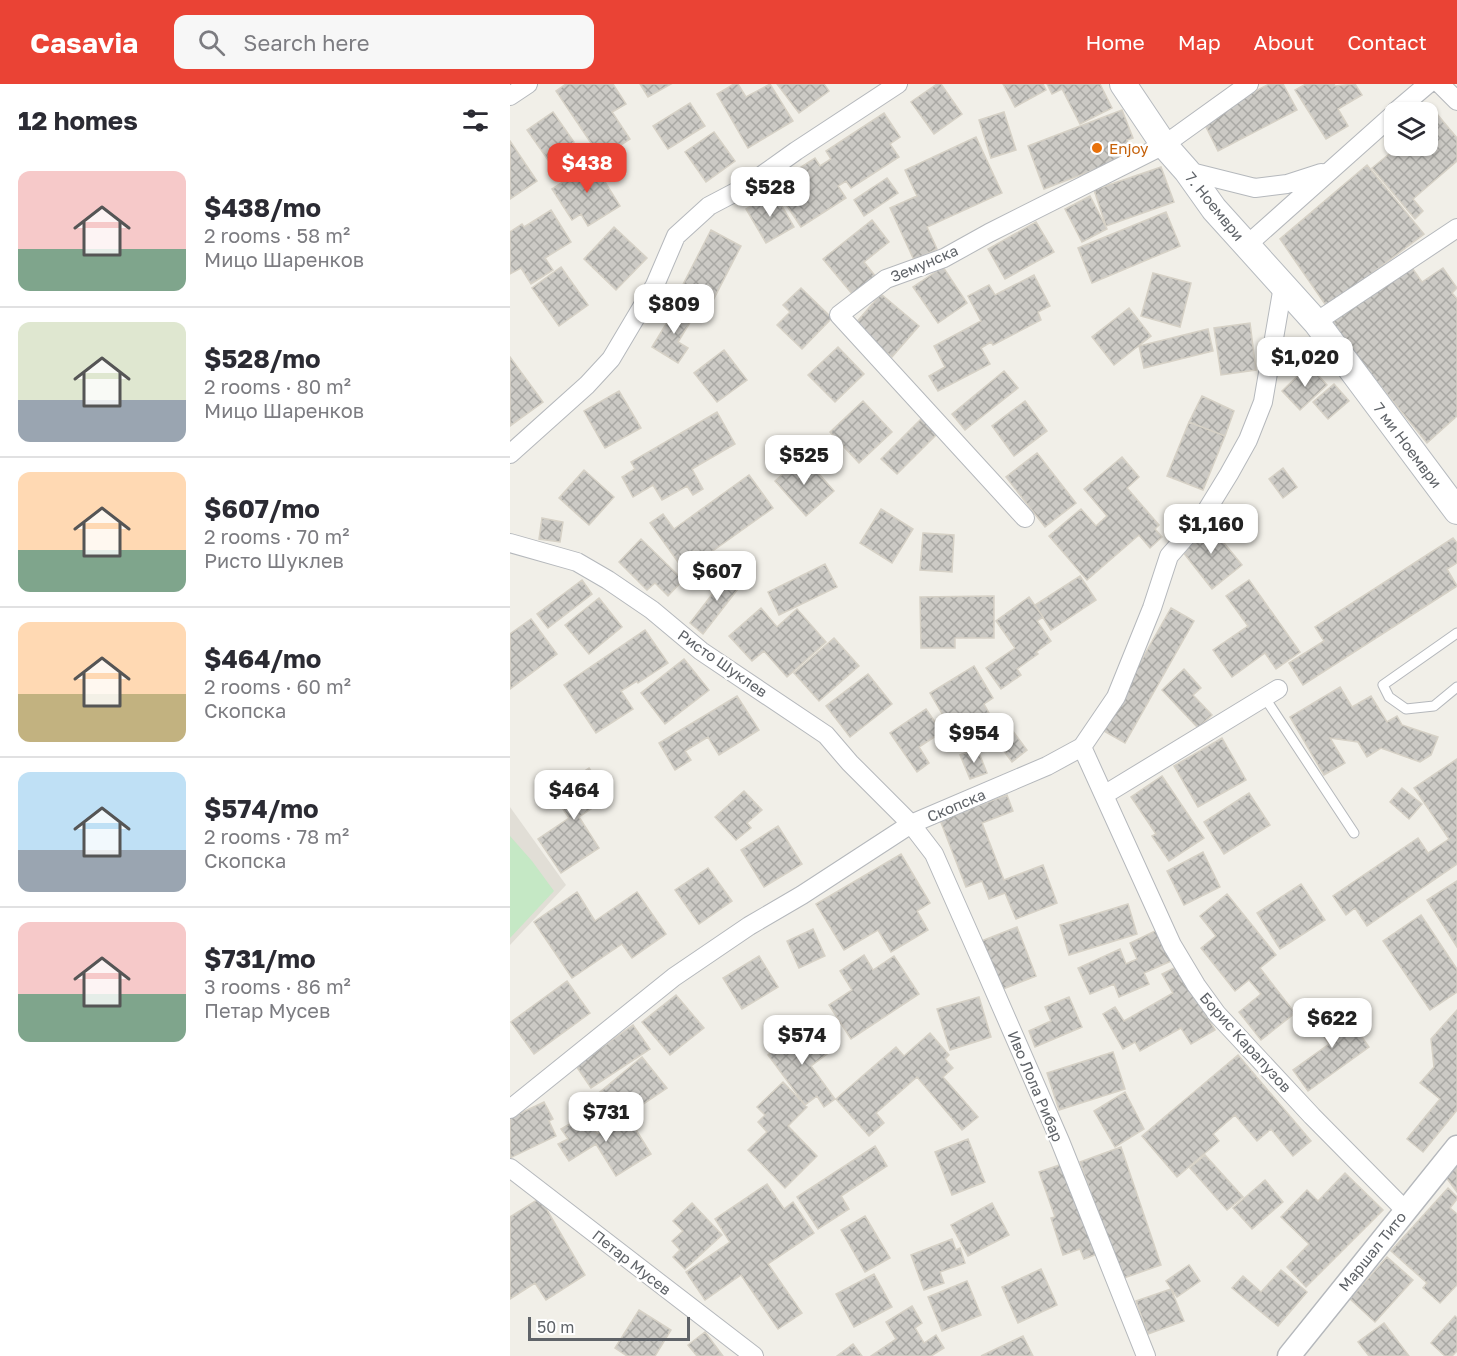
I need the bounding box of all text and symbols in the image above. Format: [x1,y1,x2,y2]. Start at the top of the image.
search box [174,15,594,69]
text: Casavia [30,26,138,59]
icon: search [195,26,228,59]
text: Search here [243,29,369,56]
text: Home [1085,29,1145,55]
text: Map [1178,29,1221,55]
text: About [1254,29,1314,55]
text: Contact [1347,29,1427,55]
map controls [1384,102,1438,156]
button: layers [1384,102,1438,156]
icon: filters [459,104,492,137]
text: 12 homes [18,105,138,136]
place label: Enjoy [1109,139,1149,157]
marker: Enjoy [1090,141,1104,155]
pin: $438 [551,143,623,194]
text: $438 [562,150,612,174]
pin: $528 [734,167,806,218]
street label: 7. Ноември [1182,168,1248,244]
text: $528 [745,174,795,198]
text: $438/mo [204,192,321,223]
icon: home [66,195,138,267]
text: 2 rooms · 58 m² [204,223,350,247]
street label: Земунска [887,241,961,285]
text: Мицо Шаренков [204,247,364,271]
pin: $809 [638,284,710,335]
text: $809 [648,291,700,315]
pin: $1,020 [1256,337,1354,388]
text: $528/mo [204,343,321,374]
text: $1,020 [1271,344,1339,368]
icon: home [66,346,138,418]
text: 2 rooms · 80 m² [204,374,351,398]
text: Мицо Шаренков [204,398,364,422]
street label: 7 ми Ноември [1370,399,1446,491]
pin: $525 [768,435,840,486]
text: $525 [779,442,829,466]
text: $607/mo [204,493,320,524]
icon: home [66,496,138,568]
pin: $1,160 [1162,504,1260,555]
text: $1,160 [1178,511,1244,535]
text: 2 rooms · 70 m² [204,524,349,548]
text: Ристо Шуклев [204,548,344,572]
pin: $607 [681,551,753,602]
text: $607 [692,558,742,582]
street label: Ристо Шуклев [675,626,771,700]
text: $464/mo [204,643,321,674]
icon: home [66,646,138,718]
text: 2 rooms · 60 m² [204,674,351,698]
text: Скопска [204,698,286,722]
pin: $954 [938,713,1010,764]
text: $954 [949,720,999,744]
pin: $464 [538,770,610,821]
text: $464 [548,777,600,801]
street label: Скопска [924,785,988,825]
text: $574/mo [204,793,319,824]
icon: home [66,796,138,868]
text: 2 rooms · 78 m² [204,824,349,848]
text: Скопска [204,848,286,872]
text: $731/mo [204,943,316,974]
icon: home [66,946,138,1018]
text: 3 rooms · 86 m² [204,974,351,998]
street label: Борис Карапузов [1196,988,1296,1096]
text: Петар Мусев [204,998,330,1022]
pin: $622 [1296,998,1368,1049]
text: $622 [1307,1005,1357,1029]
pin: $574 [766,1015,838,1066]
text: $574 [778,1022,827,1046]
street label: Иво Лола Рибар [1005,1028,1067,1144]
pin: $731 [570,1092,642,1143]
text: $731 [583,1099,629,1123]
street label: Маршал Тито [1334,1208,1410,1294]
street label: Петар Мусев [589,1226,675,1298]
scale bar [528,1314,690,1342]
text: 50 m [537,1317,574,1337]

